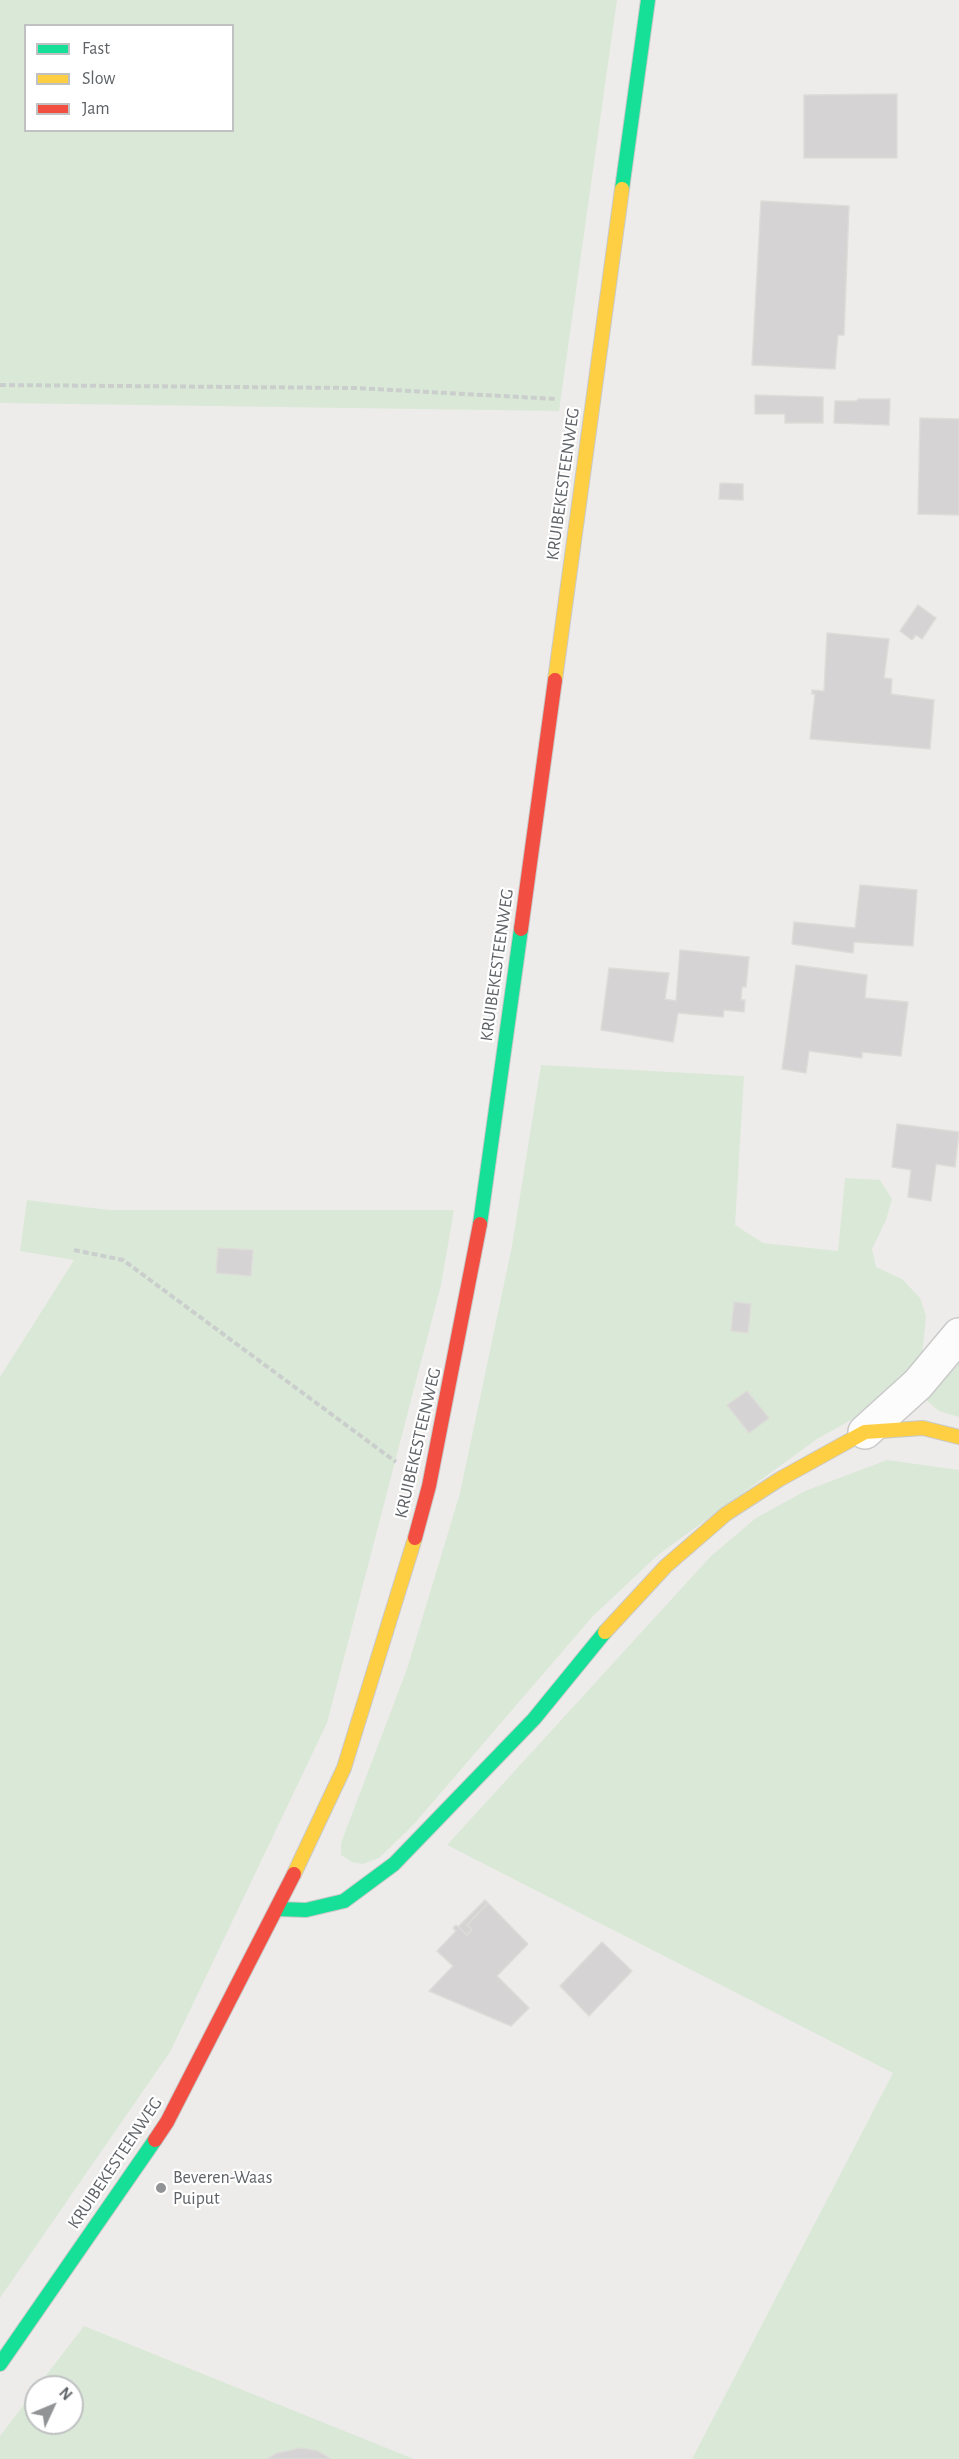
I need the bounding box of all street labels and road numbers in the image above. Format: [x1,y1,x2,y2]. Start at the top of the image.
street label: KRUIBEKESTEENWEG [542,406,584,562]
street label: KRUIBEKESTEENWEG [476,887,518,1043]
street label: KRUIBEKESTEENWEG [390,1366,446,1520]
street label: KRUIBEKESTEENWEG [63,2093,167,2233]

